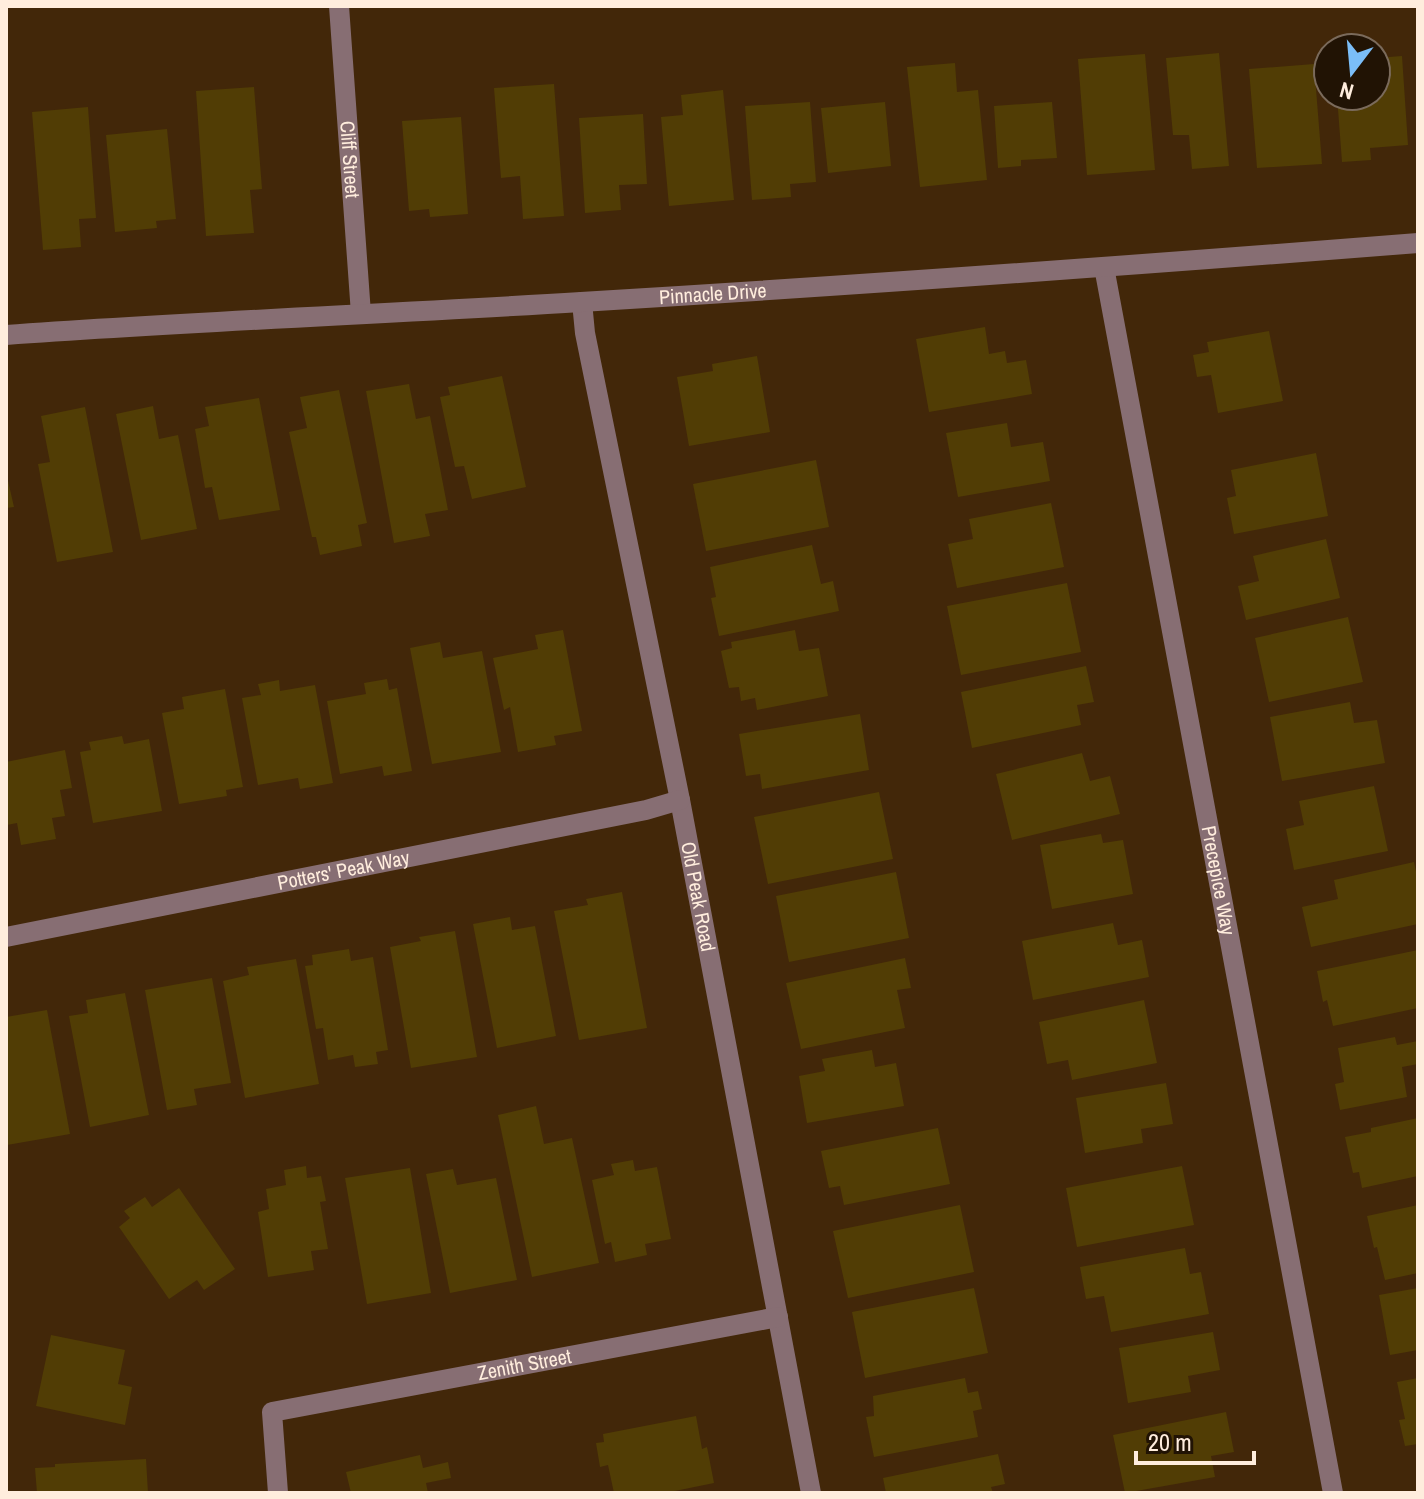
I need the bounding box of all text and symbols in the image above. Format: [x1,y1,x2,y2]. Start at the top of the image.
north arrow [1312,32,1392,112]
text: N [1336,75,1357,107]
street label: Cliff Street [334,120,367,199]
street label: Pinnacle Drive [658,276,767,310]
street label: Precepice Way [1196,823,1243,938]
street label: Old Peak Road [675,839,722,954]
street label: Potters' Peak Way [275,843,412,896]
street label: Zenith Street [475,1342,574,1386]
scale bar [1136,1415,1254,1465]
text: 20 m [1148,1426,1192,1458]

